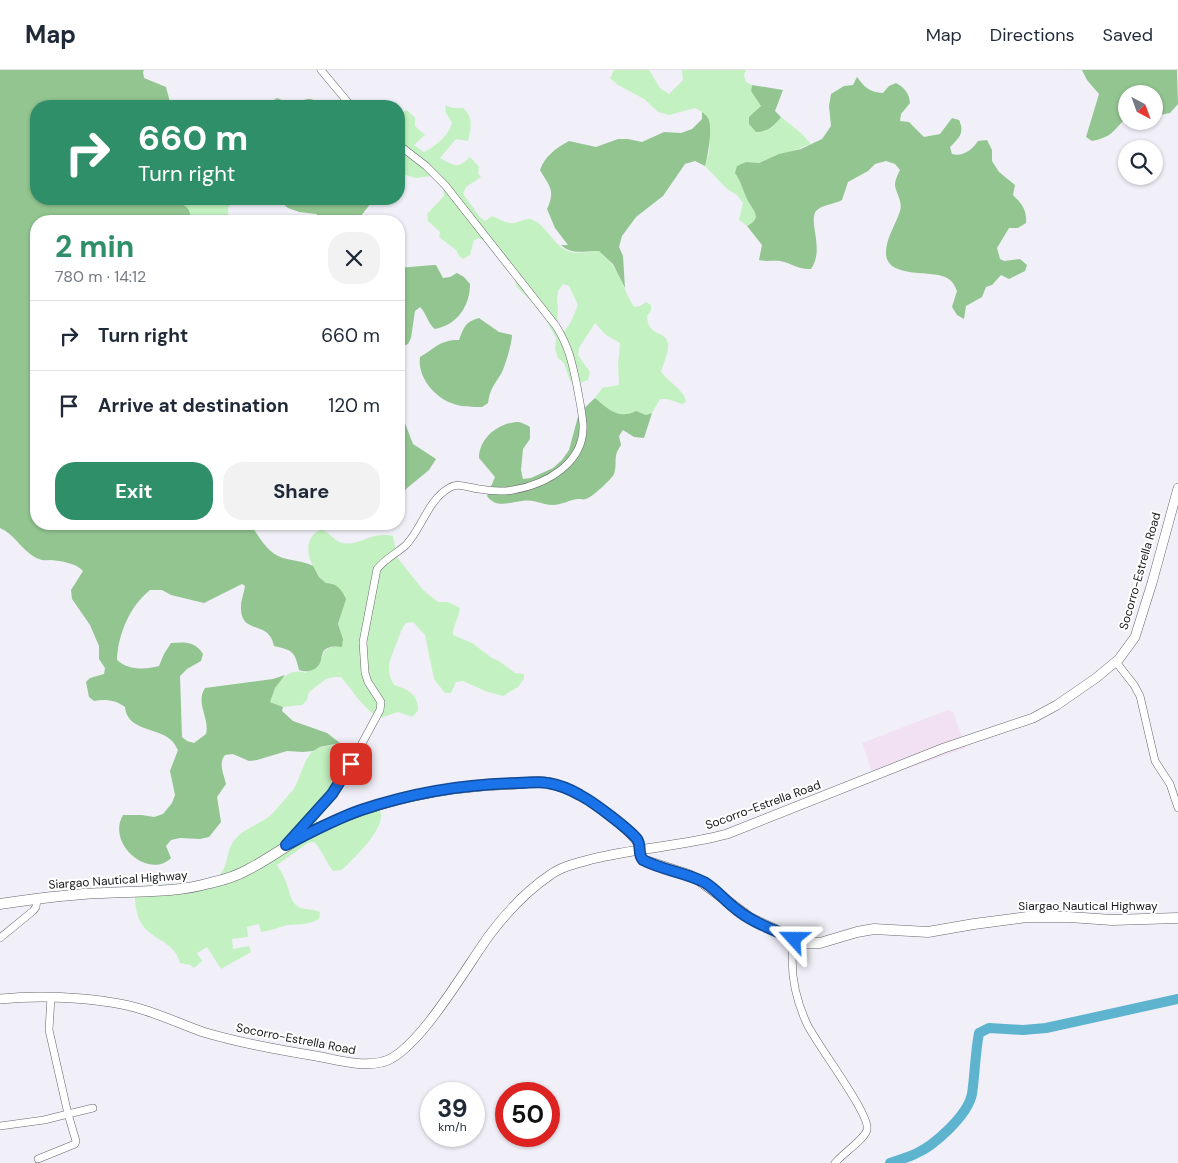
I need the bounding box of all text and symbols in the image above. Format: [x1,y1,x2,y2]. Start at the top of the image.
text: Map [25,19,76,50]
text: Map [926,23,962,47]
text: Directions [990,23,1075,47]
text: Saved [1103,23,1153,47]
north arrow [1118,85,1162,130]
map controls [1118,85,1163,185]
text: 660 m [138,115,248,161]
icon: right [55,120,120,185]
button: search [1118,140,1163,185]
text: Turn right [138,159,235,188]
text: 2 min [55,227,134,266]
button: close [328,232,380,284]
text: 780 m · 14:12 [55,266,146,287]
icon: right [55,322,83,350]
text: Turn right [98,323,188,348]
text: 660 m [321,323,380,348]
icon: arrive [55,392,83,420]
text: Arrive at destination [98,393,289,418]
text: 120 m [328,393,380,418]
button: Exit [55,462,213,520]
button: Share [223,462,380,520]
street label: Socorro-Estrella Road [1116,510,1164,632]
pin [330,743,372,785]
icon: arrive [337,750,365,778]
street label: Socorro-Estrella Road [703,777,823,833]
street label: Siargao Nautical Highway [48,867,188,893]
street label: Siargao Nautical Highway [1018,898,1158,914]
position arrow [767,912,819,964]
street label: Socorro-Estrella Road [235,1020,357,1058]
speed limit sign: 50 [495,1082,560,1147]
text: 39 [437,1092,468,1125]
text: km/h [438,1119,467,1135]

